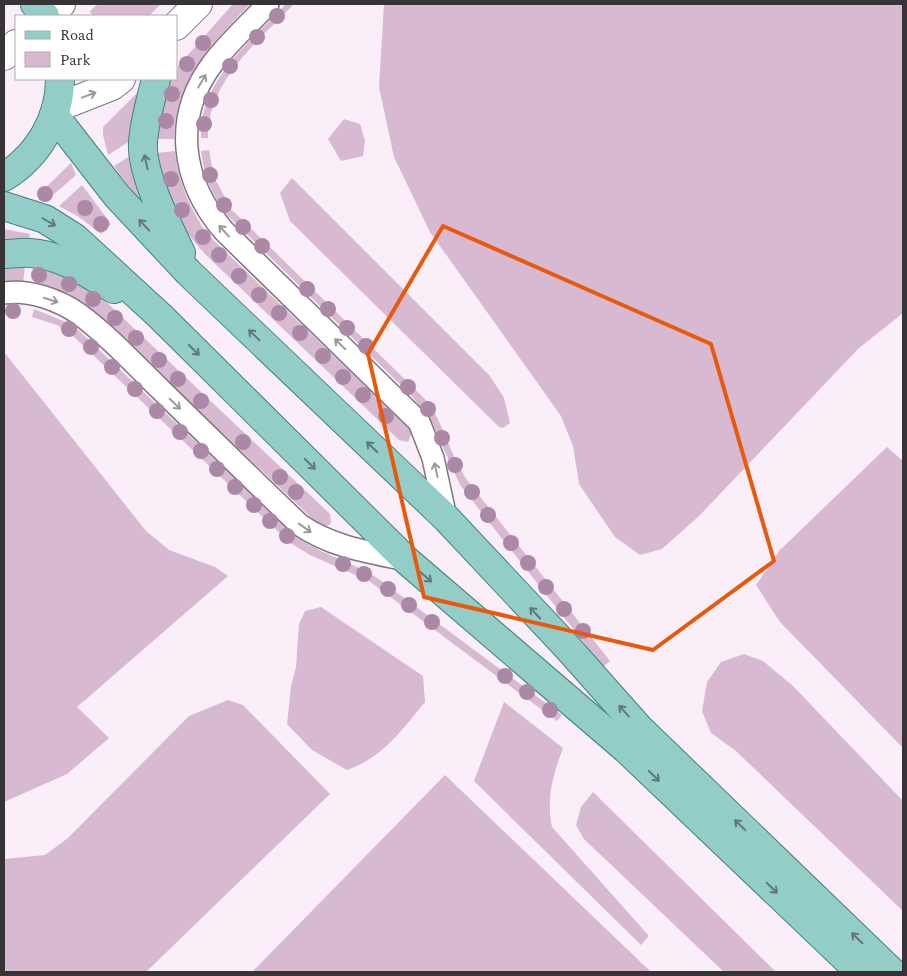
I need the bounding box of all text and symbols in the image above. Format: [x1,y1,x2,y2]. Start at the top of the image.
legend [15,15,178,80]
text: Road [60,24,94,47]
text: Park [60,49,91,72]
one-way arrow [198,74,208,88]
one-way arrow [81,90,97,99]
one-way arrow [141,155,151,171]
one-way arrow [42,218,56,228]
one-way arrow [138,218,150,231]
one-way arrow [218,224,229,237]
one-way arrow [43,296,59,306]
one-way arrow [248,329,261,341]
one-way arrow [333,338,346,350]
one-way arrow [188,344,200,356]
one-way arrow [169,398,181,410]
one-way arrow [365,441,378,453]
one-way arrow [304,458,316,470]
one-way arrow [431,463,440,479]
one-way arrow [298,523,312,533]
one-way arrow [420,572,433,583]
one-way arrow [529,606,541,619]
one-way arrow [619,705,630,718]
one-way arrow [648,770,660,782]
one-way arrow [734,819,746,831]
one-way arrow [765,882,778,894]
one-way arrow [851,932,863,944]

